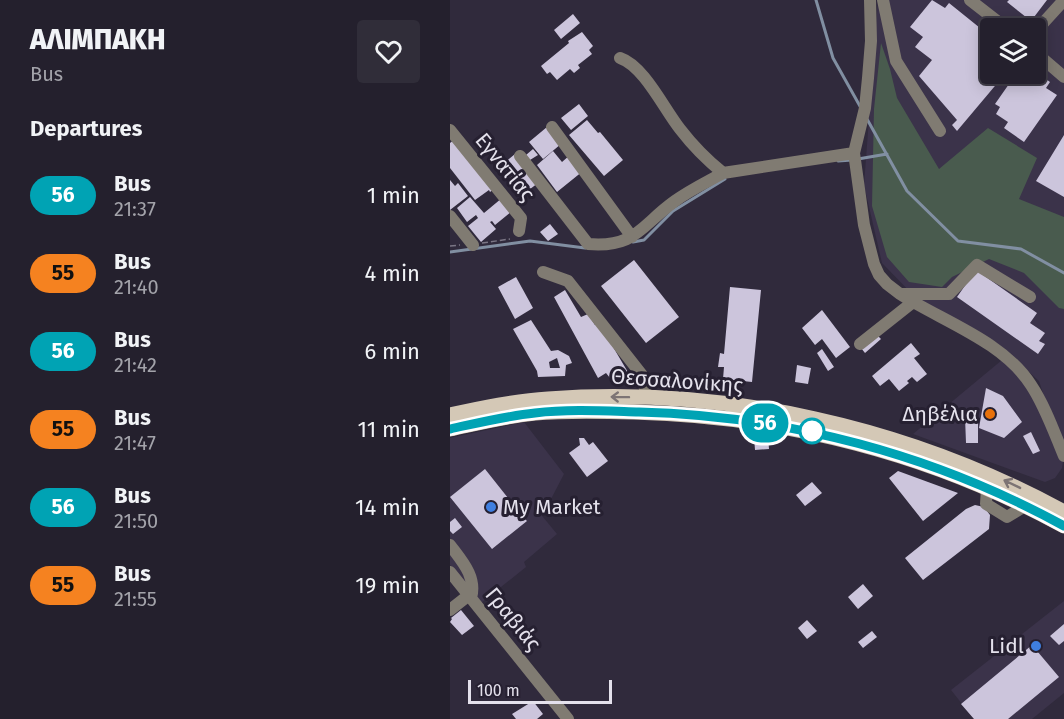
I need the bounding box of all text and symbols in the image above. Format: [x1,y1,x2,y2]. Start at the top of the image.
map controls [980,18,1046,84]
button: layers [980,18,1046,84]
button: heart [357,20,420,83]
text: ΑΛΙΜΠΑΚΗ [30,23,165,56]
text: Bus [30,62,63,86]
text: Departures [30,115,142,142]
street label: Εγνατίας [470,128,541,207]
text: Bus [114,170,151,197]
text: 56 [51,182,75,208]
text: 1 min [367,182,420,209]
text: 21:37 [114,197,156,221]
text: Bus [114,248,151,275]
text: 55 [52,260,74,286]
text: 4 min [365,260,420,287]
text: 21:40 [114,275,159,299]
text: Bus [114,326,151,353]
text: 56 [51,338,75,364]
text: 6 min [364,338,420,365]
text: 21:42 [114,353,157,377]
street label: Θεσσαλονίκης [610,363,744,399]
one-way arrow [610,392,630,403]
place label: Δηβέλια [902,401,978,427]
text: Bus [114,404,151,431]
line badge: 56 [738,404,792,442]
marker: Δηβέλια [983,407,997,421]
text: 56 [753,410,777,436]
text: 55 [52,416,74,442]
text: 11 min [357,416,420,443]
unlabelled marker [799,418,825,444]
text: 21:47 [114,431,156,455]
one-way arrow [1004,478,1022,490]
text: Bus [114,482,151,509]
text: 56 [51,494,75,520]
text: 14 min [355,494,420,521]
place label: My Market [503,494,601,520]
marker: My Market [484,500,498,514]
text: 21:50 [114,509,158,533]
text: Bus [114,560,151,587]
text: 55 [52,572,74,598]
text: 19 min [355,572,420,599]
street label: Γραβιάς [480,582,547,656]
text: 21:55 [114,587,157,611]
place label: Lidl [989,633,1024,659]
marker: Lidl [1029,639,1043,653]
scale bar [468,677,612,704]
text: 100 m [477,681,520,700]

